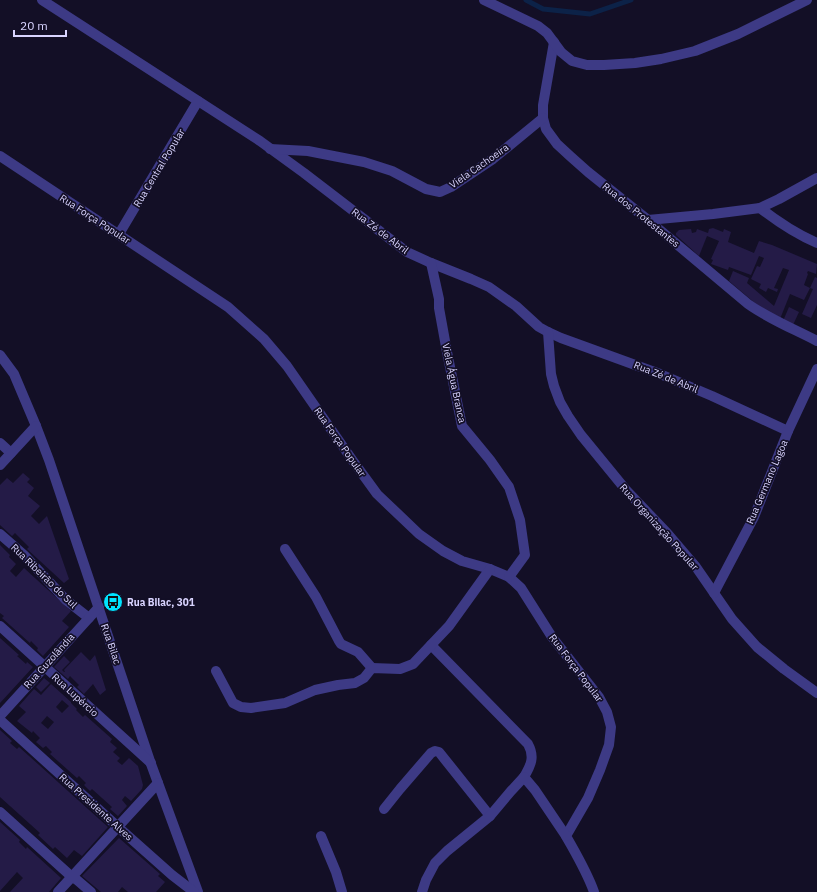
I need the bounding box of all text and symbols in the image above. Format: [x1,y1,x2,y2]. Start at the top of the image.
scale bar [14,12,66,38]
text: 20 m [20,18,48,33]
street label: Rua Central Popular [130,126,188,210]
street label: Viela Cachoeira [447,140,512,191]
street label: Rua dos Protestantes [600,180,682,250]
street label: Rua Força Popular [57,191,133,247]
street label: Rua Zé de Abril [349,205,411,257]
street label: Viela Água Branca [439,342,469,425]
street label: Rua Zé de Abril [632,358,700,396]
street label: Rua Força Popular [311,405,369,479]
street label: Rua Germano Lagoa [743,437,791,526]
street label: Rua Organização Popular [617,481,702,573]
street label: Rua Ribeirão do Sul [8,541,80,611]
bus stop icon: Rua Bilac, 301 [102,591,124,613]
place label: Rua Bilac, 301 [127,596,195,609]
street label: Rua Bilac [98,622,124,666]
street label: Rua Guzolândia [21,630,78,691]
street label: Rua Força Popular [546,631,606,705]
street label: Rua Lupércio [49,671,101,720]
street label: Rua Presidente Alves [56,770,136,844]

